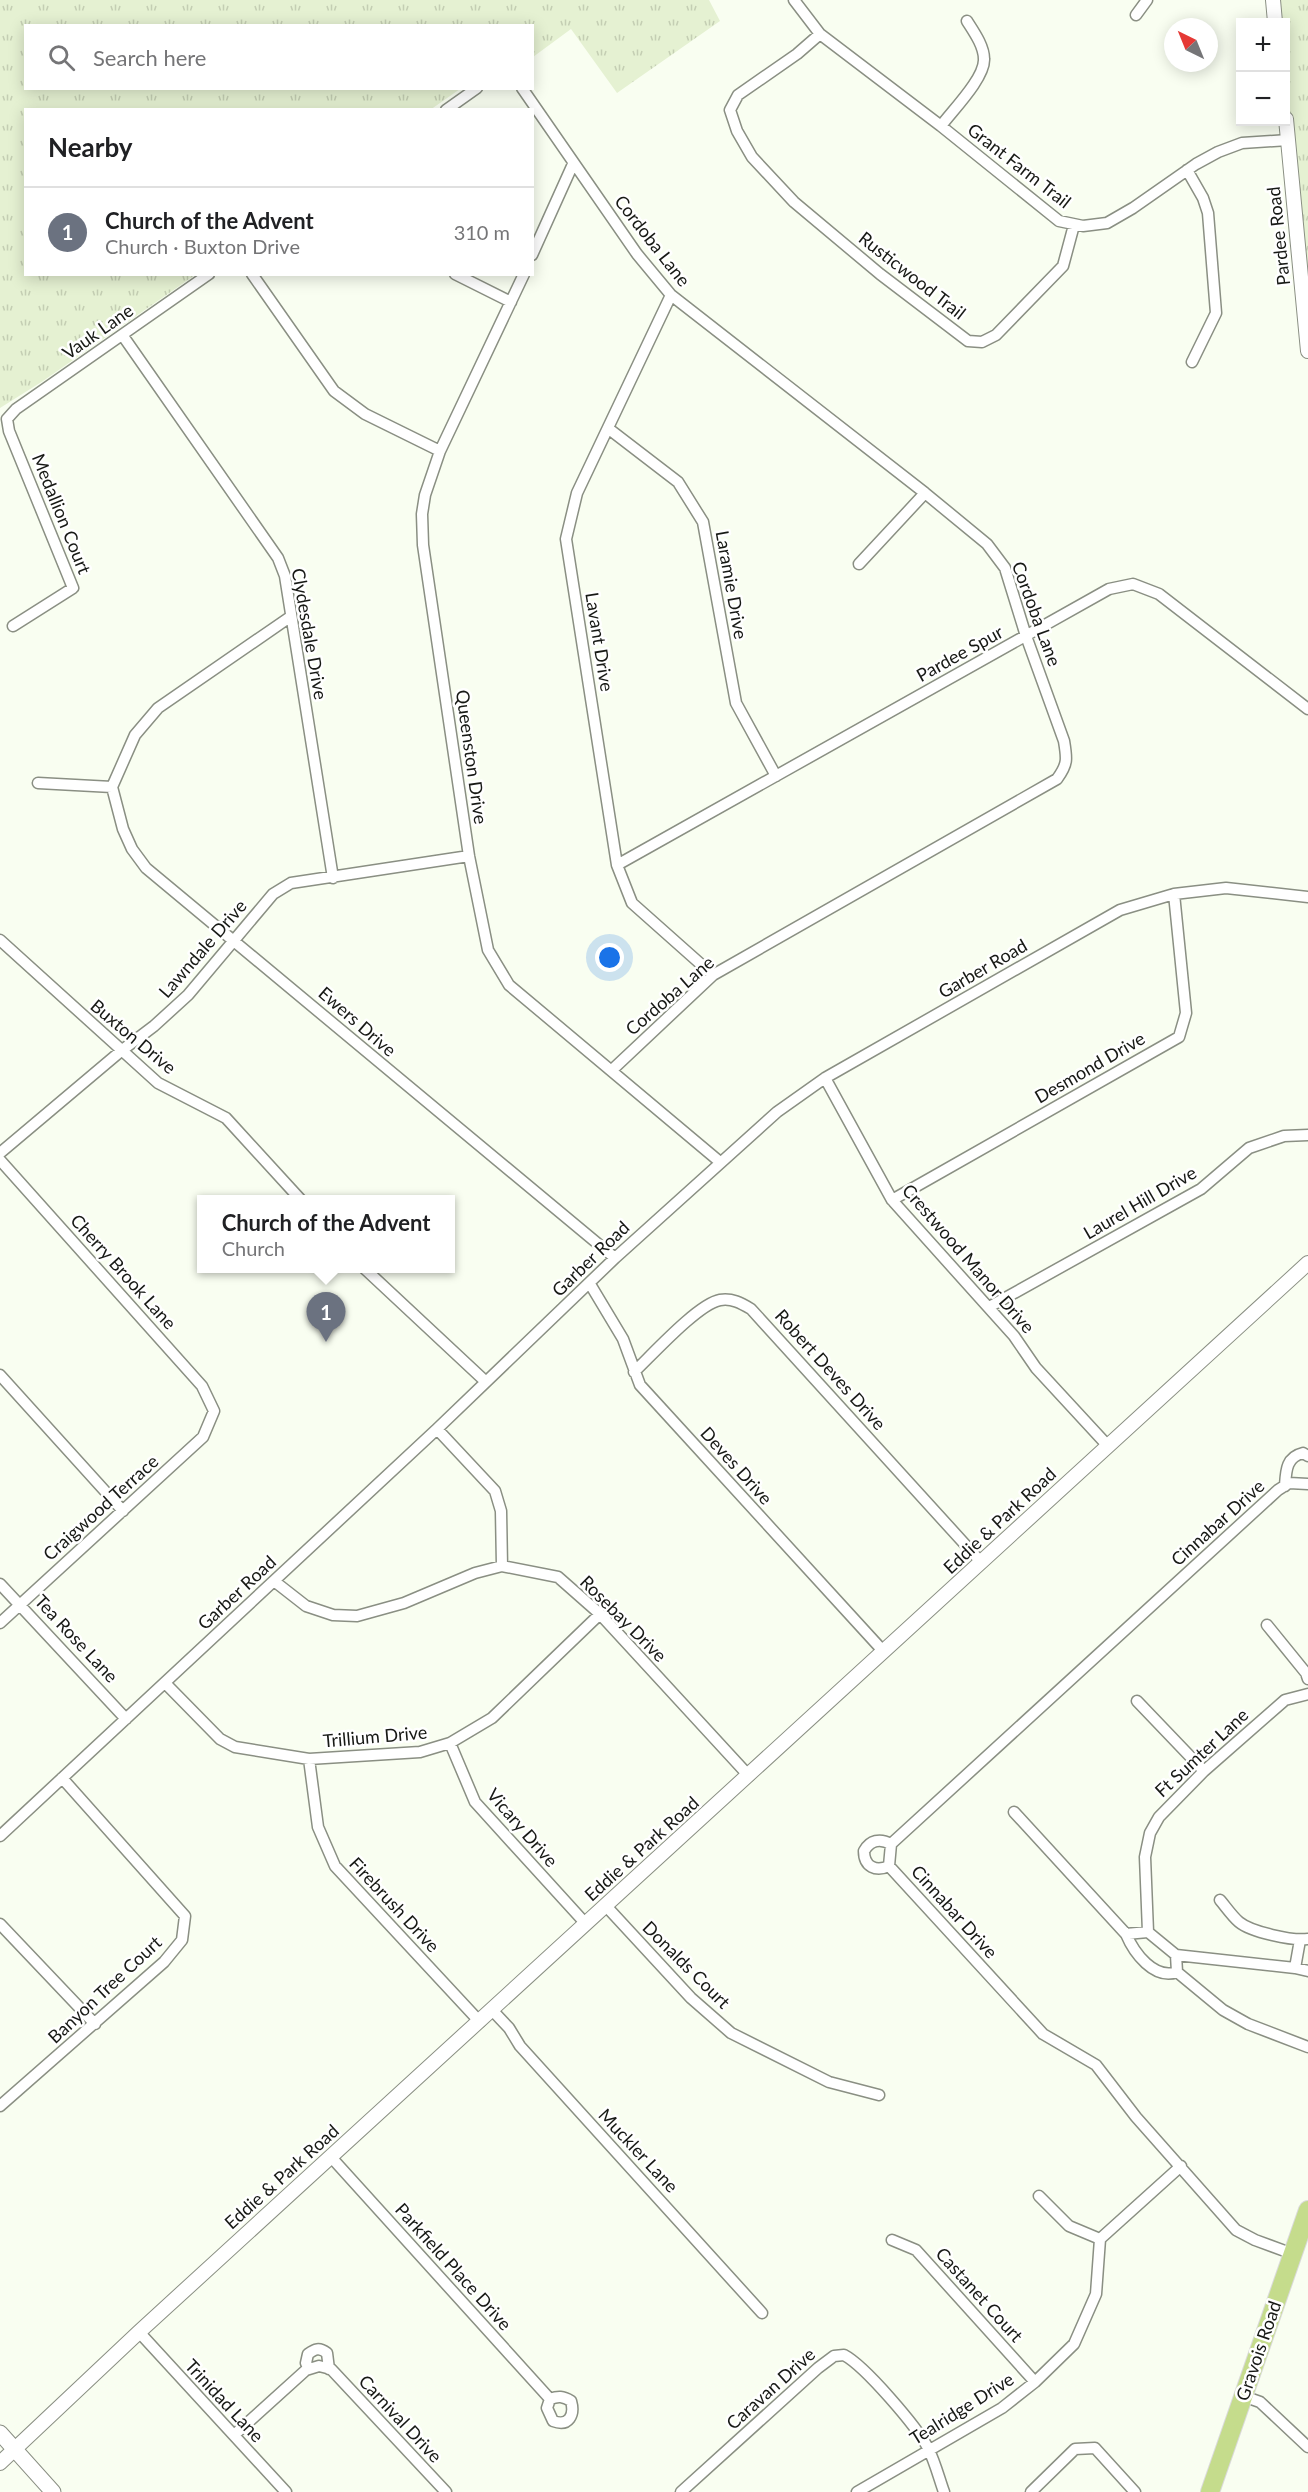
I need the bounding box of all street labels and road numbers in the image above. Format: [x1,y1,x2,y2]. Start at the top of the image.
street label: Grant Farm Trail [964,118,1076,212]
street label: Pardee Road [1262,186,1294,287]
street label: Cordoba Lane [610,190,695,290]
street label: Rusticwood Trail [855,227,970,324]
street label: Vauk Lane [58,299,137,364]
street label: Medallion Court [28,450,96,577]
street label: Laramie Drive [712,529,752,641]
street label: Cordoba Lane [1008,558,1066,669]
street label: Clydesdale Drive [288,566,332,701]
street label: Lavant Drive [581,591,619,693]
street label: Pardee Spur [912,620,1007,686]
street label: Queenston Drive [452,688,492,825]
street label: Lawndale Drive [154,895,251,1002]
street label: Garber Road [934,934,1031,1002]
street label: Cordoba Lane [621,951,718,1040]
street label: Ewers Drive [314,982,401,1061]
street label: Buxton Drive [86,994,181,1078]
street label: Desmond Drive [1031,1027,1148,1108]
street label: Laurel Hill Drive [1079,1161,1200,1243]
street label: Crestwood Manor Drive [898,1179,1040,1337]
street label: Cherry Brook Lane [66,1209,181,1334]
street label: Garber Road [547,1216,634,1301]
street label: Robert Deves Drive [771,1304,891,1434]
street label: Deves Drive [696,1422,777,1509]
street label: Craigwood Terrace [38,1450,162,1565]
street label: Eddie & Park Road [939,1463,1060,1578]
street label: Cinnabar Drive [1166,1475,1269,1570]
street label: Garber Road [193,1551,280,1634]
street label: Rosebay Drive [576,1570,672,1666]
street label: Tea Rose Lane [30,1590,123,1687]
street label: Ft Sumter Lane [1150,1703,1253,1801]
street label: Trillium Drive [322,1720,428,1752]
street label: Vicary Drive [483,1784,563,1871]
street label: Eddie & Park Road [580,1791,703,1905]
street label: Firebrush Drive [345,1852,444,1957]
street label: Cinnabar Drive [907,1860,1002,1963]
street label: Donalds Court [638,1916,735,2013]
street label: Banyon Tree Court [43,1931,166,2047]
street label: Muckler Lane [594,2104,683,2197]
street label: Eddie & Park Road [220,2119,343,2233]
street label: Parkfield Place Drive [391,2198,517,2334]
street label: Castanet Court [931,2242,1028,2347]
street label: Gravois Road [1231,2298,1285,2403]
street label: Caravan Drive [721,2343,819,2434]
street label: Trinidad Lane [181,2354,269,2446]
street label: Tealridge Drive [905,2367,1017,2449]
street label: Carnival Drive [355,2370,447,2467]

